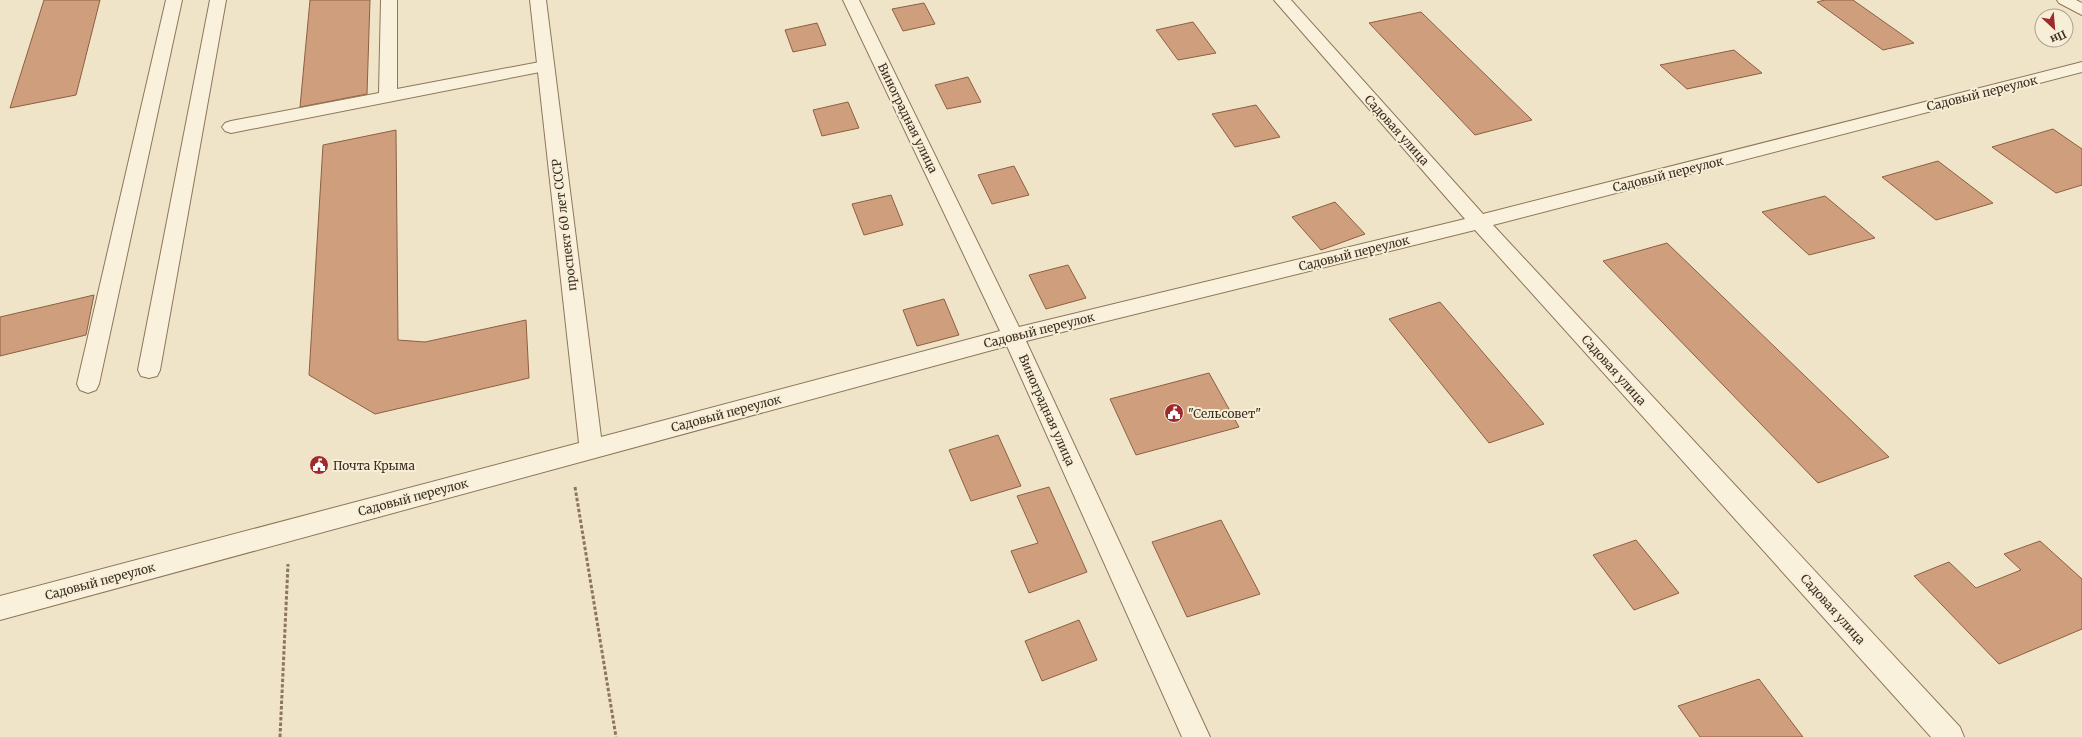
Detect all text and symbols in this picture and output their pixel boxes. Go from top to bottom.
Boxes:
north arrow [2034,8,2074,48]
text: Пн [2048,27,2069,47]
street label: Виноградная улица [875,61,941,176]
street label: Садовый переулок [1925,72,2039,114]
street label: Садовая улица [1362,92,1433,169]
street label: Садовый переулок [1611,153,1725,195]
street label: проспект 60 лет СССР [548,158,580,292]
street label: Садовый переулок [1297,232,1411,274]
street label: Садовый переулок [982,309,1096,351]
street label: Садовая улица [1579,332,1650,409]
street label: Виноградная улица [1016,352,1079,469]
street label: Садовый переулок [669,391,783,435]
public building icon: "Сельсовет" [1163,402,1185,424]
place label: "Сельсовет" [1188,406,1261,421]
public building icon: Почта Крыма [308,454,330,476]
place label: Почта Крыма [333,458,416,473]
street label: Садовый переулок [356,475,470,519]
street label: Садовый переулок [43,559,157,603]
street label: Садовая улица [1798,571,1869,648]

